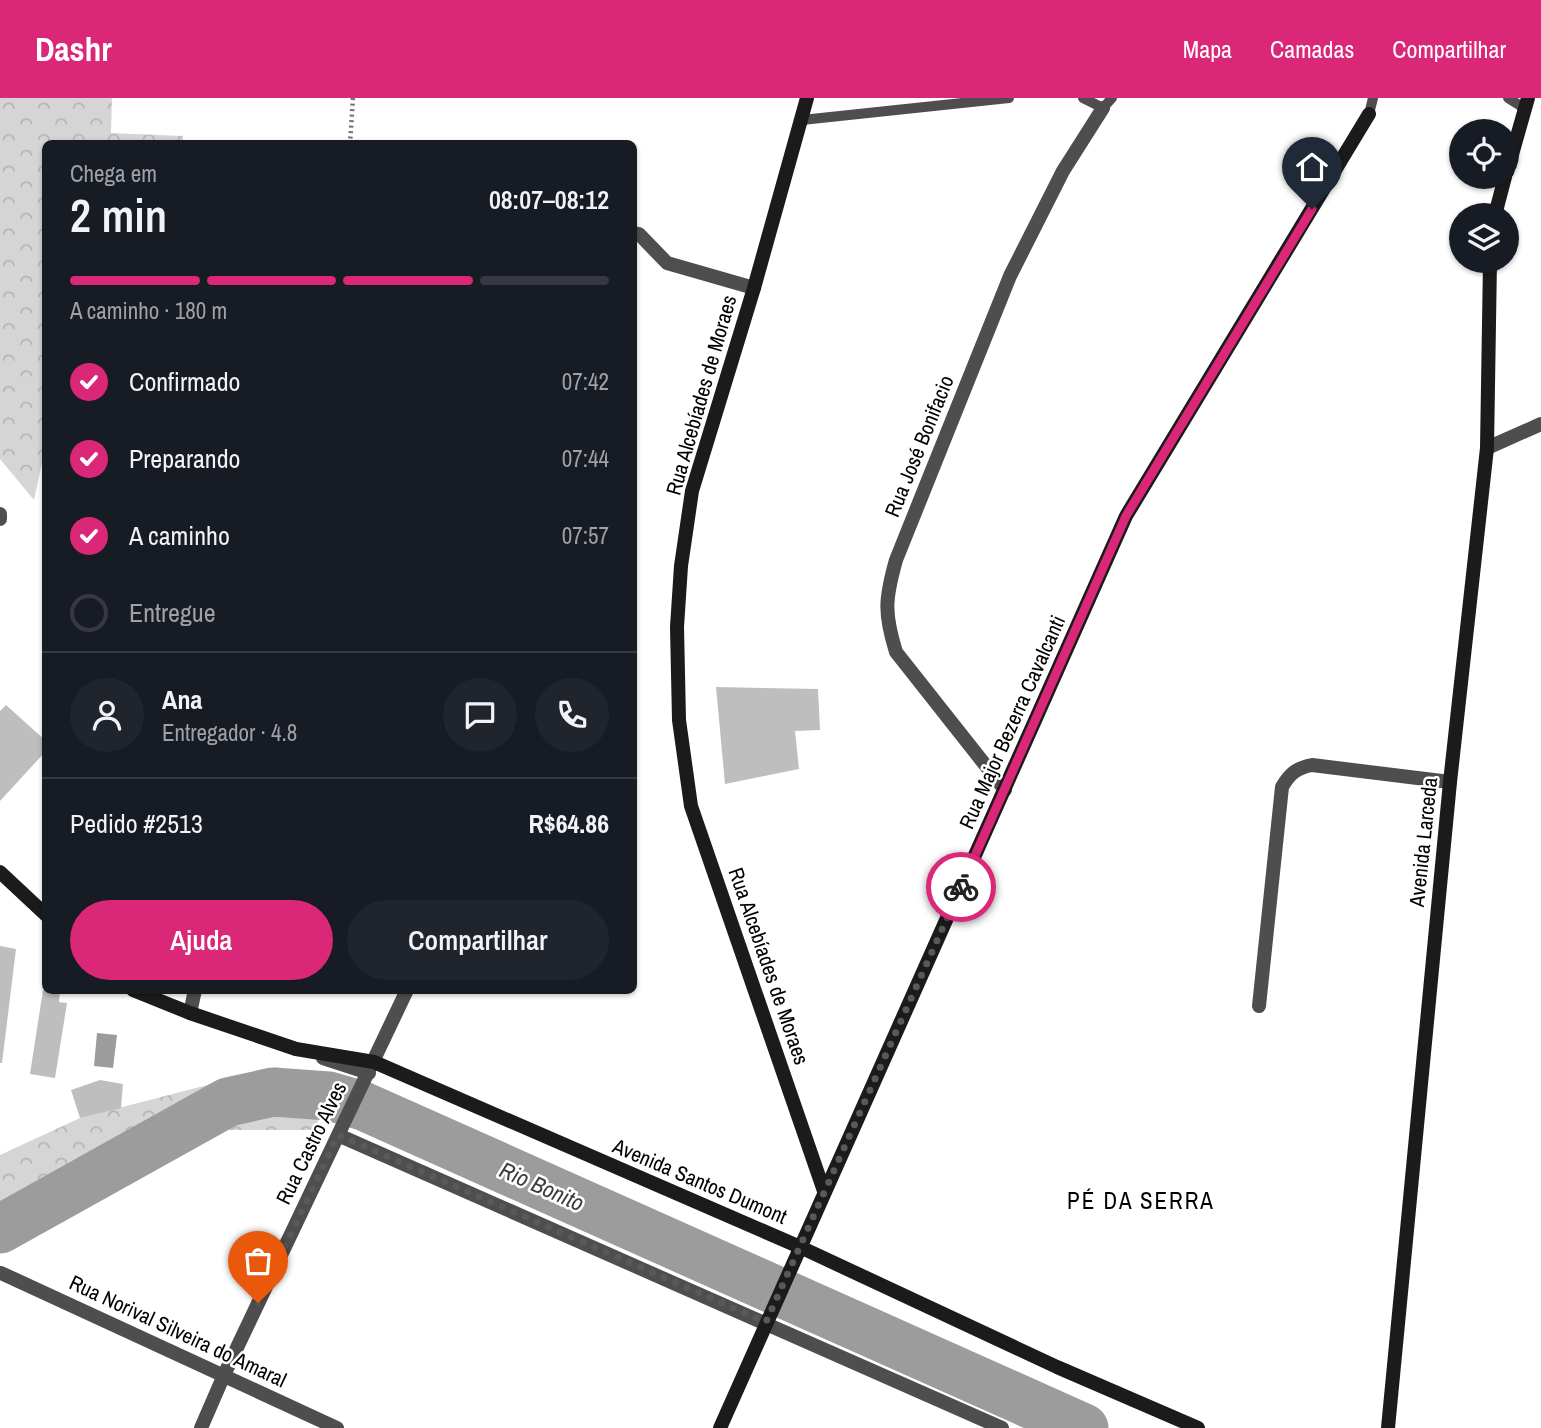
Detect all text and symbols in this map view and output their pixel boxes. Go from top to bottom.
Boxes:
text: Dashr [35,27,112,71]
text: Mapa [1183,33,1232,65]
text: Camadas [1270,33,1354,65]
text: Compartilhar [1392,33,1506,65]
map controls [1449,119,1519,273]
button: locate [1449,119,1519,189]
pin [1282,137,1342,209]
icon: home [1293,148,1331,186]
text: Chega em [70,158,157,189]
text: 08:07–08:12 [489,182,609,217]
text: 2 min [70,184,167,246]
button: layers [1449,203,1519,273]
street label: Rua Alcebíades de Moraes [659,292,743,498]
text: A caminho · 180 m [70,295,227,326]
icon: check [70,363,108,401]
text: Confirmado [129,364,240,399]
text: 07:42 [562,366,609,397]
street label: Rua José Bonifacio [877,371,961,521]
icon: check [70,440,108,478]
text: Preparando [129,441,240,476]
text: 07:44 [562,443,609,474]
icon: check [70,517,108,555]
text: A caminho [129,518,230,553]
text: 07:57 [562,520,609,551]
text: Entregue [129,595,216,630]
street label: Rua Major Bezerra Cavalcanti [952,611,1072,833]
button: person [70,678,144,752]
button: chat [443,678,517,752]
button: phone [535,678,609,752]
text: Ana [162,682,202,717]
text: Entregador · 4.8 [162,717,297,748]
street label: Avenida Larceda [1402,775,1444,909]
text: Pedido #2513 [70,806,203,841]
text: R$64.86 [528,806,609,841]
courier [926,852,996,922]
street label: Rua Alcebíades de Moraes [722,864,816,1068]
icon: bike [942,868,980,906]
button: Ajuda [70,900,333,980]
button: Compartilhar [347,900,609,980]
street label: Rua Castro Alves [269,1077,353,1209]
street label: Avenida Santos Dumont [608,1131,792,1231]
water label: Rio Bonito [495,1154,589,1218]
district label: PÉ DA SERRA [1067,1185,1215,1216]
pin [228,1231,288,1303]
icon: bag [239,1242,277,1280]
street label: Rua Norival Silveira do Amaral [65,1268,291,1394]

